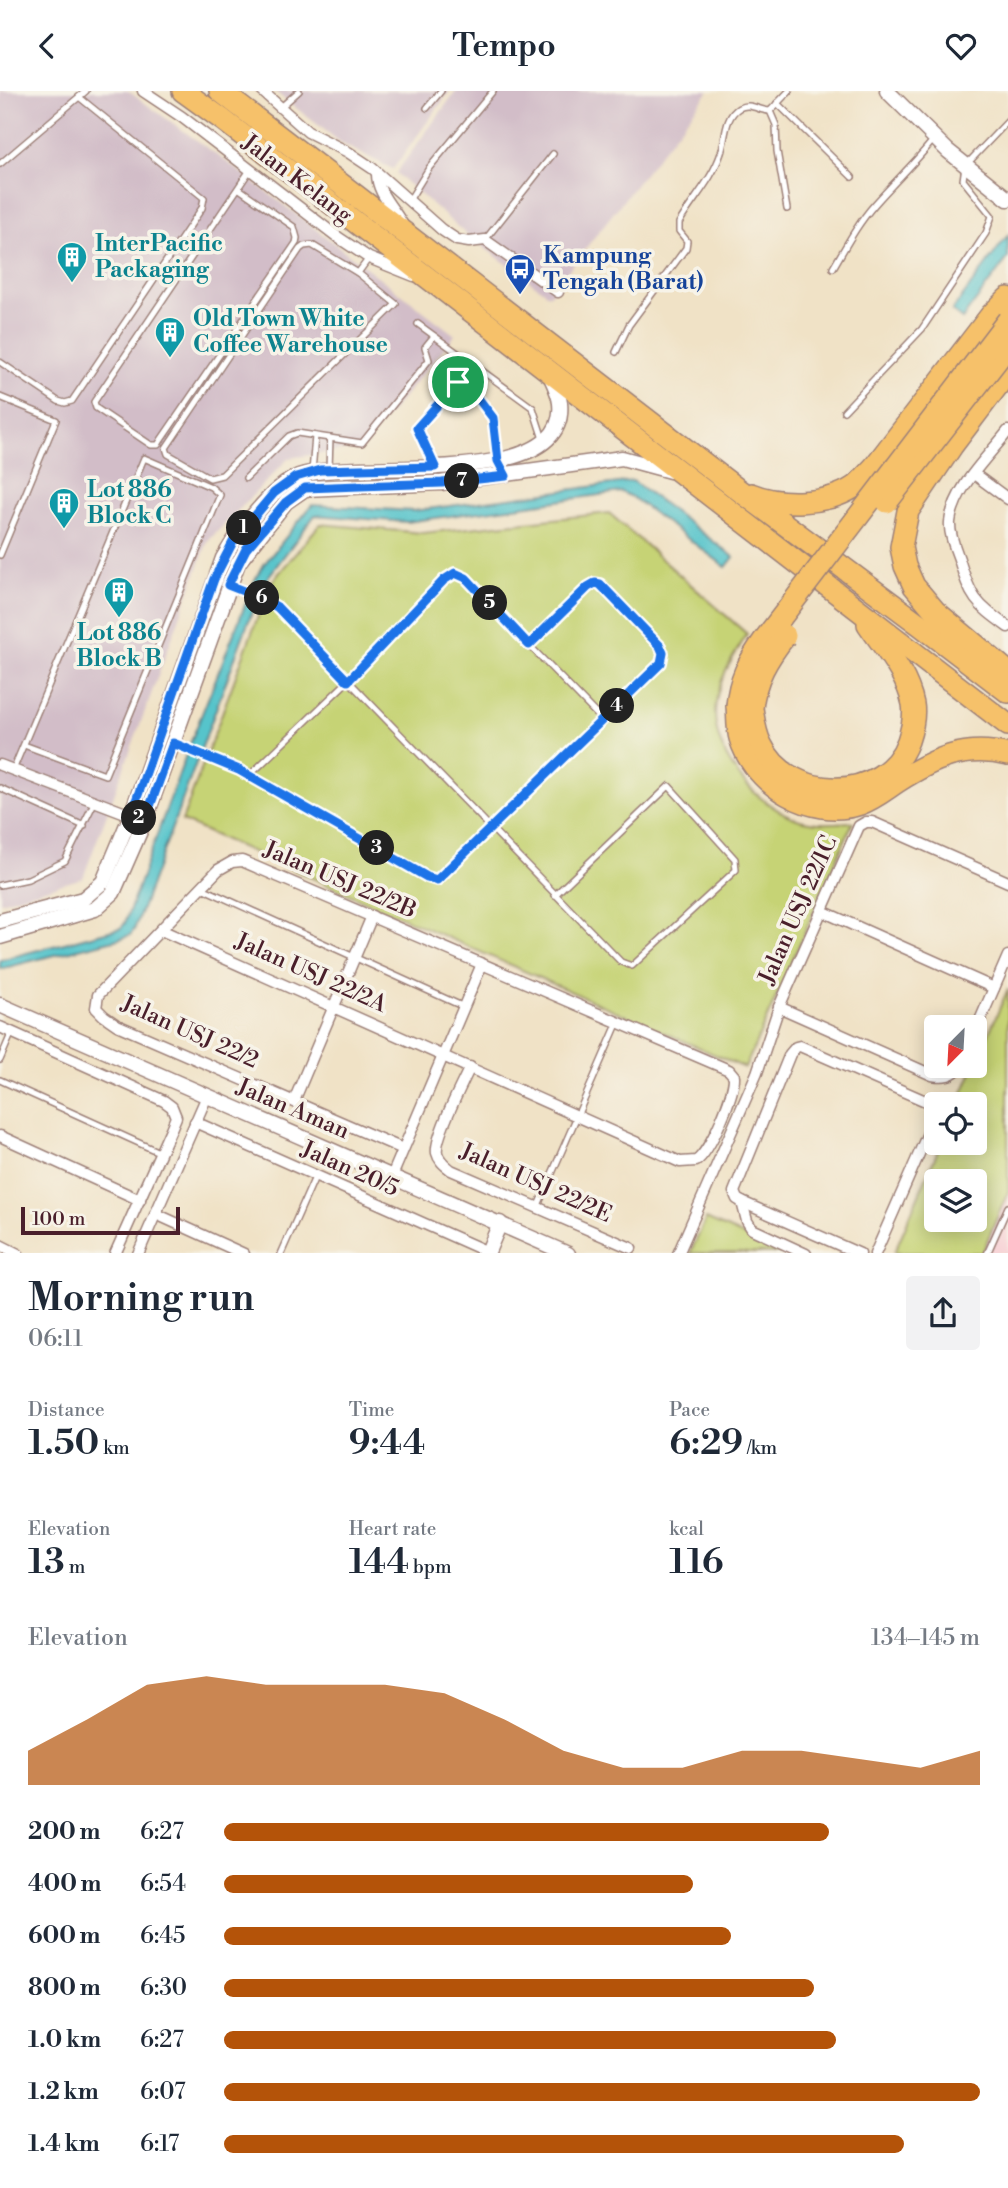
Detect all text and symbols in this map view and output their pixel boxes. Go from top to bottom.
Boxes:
text: Tempo [452,26,556,66]
icon: back [28,27,66,65]
icon: heart [942,27,980,65]
street label: Jalan Kelang [236,128,358,230]
place label: InterPacific Packaging [95,230,223,284]
building icon: InterPacific Packaging [55,240,89,284]
place label: Kampung Tengah (Barat) [543,242,703,296]
bus stop icon: Kampung Tengah (Barat) [503,252,537,296]
place label: Old Town White Coffee Warehouse [193,305,388,359]
building icon: Old Town White Coffee Warehouse [153,315,187,359]
pin [428,352,488,412]
icon: arrive [439,363,477,401]
pin: 7 [444,463,480,499]
text: 7 [456,468,467,492]
place label: Lot 886 Block C [87,476,172,530]
building icon: Lot 886 Block C [47,486,81,530]
pin: 1 [226,511,262,545]
text: 1 [239,515,248,539]
building icon: Lot 886 Block B [102,575,136,619]
pin: 6 [244,581,280,615]
text: 6 [256,585,267,609]
pin: 5 [472,585,508,621]
text: 5 [484,590,495,614]
place label: Lot 886 Block B [76,619,162,673]
pin: 4 [600,689,634,723]
text: 4 [610,693,623,717]
pin: 2 [122,801,156,835]
text: 2 [133,805,144,829]
pin: 3 [360,831,394,865]
street label: Jalan USJ 22/1C [752,831,843,990]
street label: Jalan USJ 22/2B [258,835,421,925]
text: 3 [371,835,382,859]
street label: Jalan USJ 22/2A [230,927,392,1019]
street label: Jalan USJ 22/2 [116,989,263,1075]
north arrow [924,1015,987,1078]
map controls [924,1015,987,1232]
street label: Jalan Aman [232,1072,354,1145]
button: locate [924,1092,987,1155]
street label: Jalan 20/5 [296,1135,403,1203]
street label: Jalan USJ 22/2E [455,1137,616,1229]
button: layers [924,1169,987,1232]
scale bar [21,1205,180,1236]
text: 100 m [32,1207,85,1231]
text: Morning run [28,1275,254,1322]
button: share [906,1276,980,1350]
text: 06:11 [28,1325,83,1353]
text: Distance [28,1398,105,1422]
text: Time [349,1398,394,1422]
text: Pace [669,1398,710,1422]
text: 1.50 [28,1422,99,1465]
text: 9:44 [349,1422,425,1465]
text: 6:29 [669,1422,743,1465]
text: km [99,1436,130,1460]
text: /km [743,1436,777,1460]
text: Elevation [28,1517,110,1541]
text: Heart rate [349,1517,436,1541]
text: kcal [669,1517,704,1541]
text: 13 [28,1541,65,1584]
text: 144 [349,1541,409,1584]
text: 116 [669,1541,723,1584]
text: m [65,1555,85,1579]
text: bpm [409,1555,452,1579]
text: Elevation [28,1624,128,1652]
text: 134–145 m [871,1624,980,1652]
text: 200 m [28,1818,100,1846]
text: 6:27 [140,1818,184,1846]
text: 400 m [28,1870,101,1898]
text: 6:54 [140,1870,186,1898]
text: 600 m [28,1922,101,1950]
text: 6:45 [140,1922,186,1950]
text: 800 m [28,1974,101,2002]
text: 6:30 [140,1974,187,2002]
text: 1.0 km [28,2026,101,2054]
text: 6:27 [140,2026,184,2054]
text: 1.2 km [28,2078,99,2106]
text: 6:07 [140,2078,186,2106]
text: 1.4 km [28,2130,100,2158]
text: 6:17 [140,2130,179,2158]

